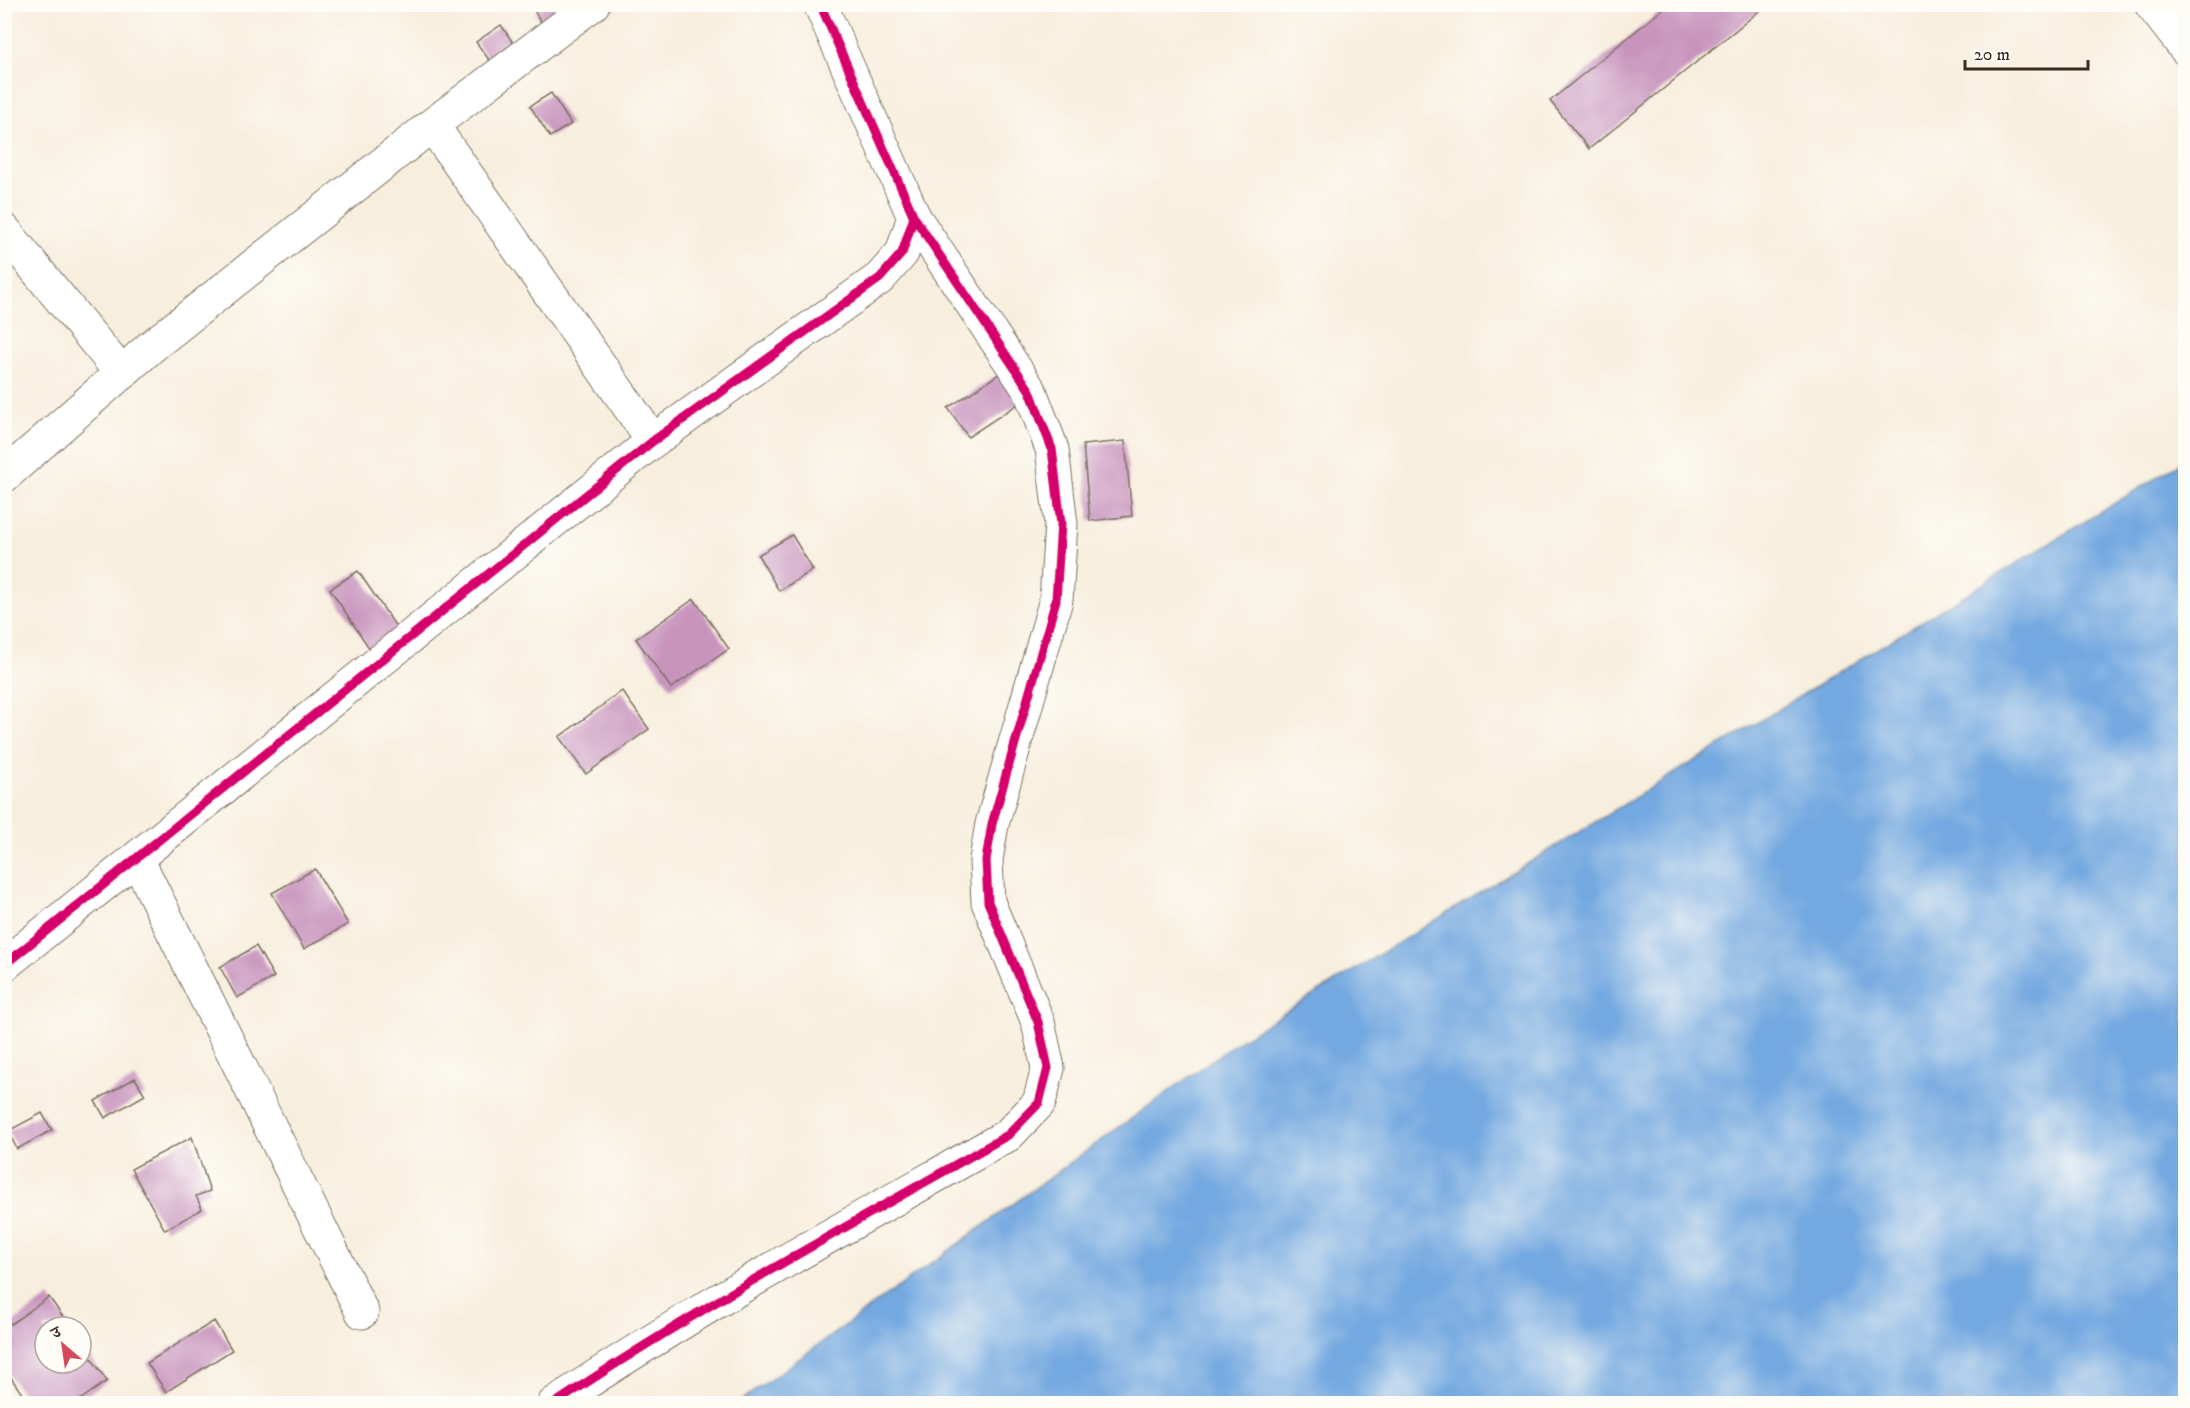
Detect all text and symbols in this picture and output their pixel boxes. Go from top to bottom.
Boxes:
scale bar [1965,33,2088,71]
text: 20 m [1974,44,2010,66]
north arrow [33,1315,93,1375]
text: उ [47,1321,66,1344]

